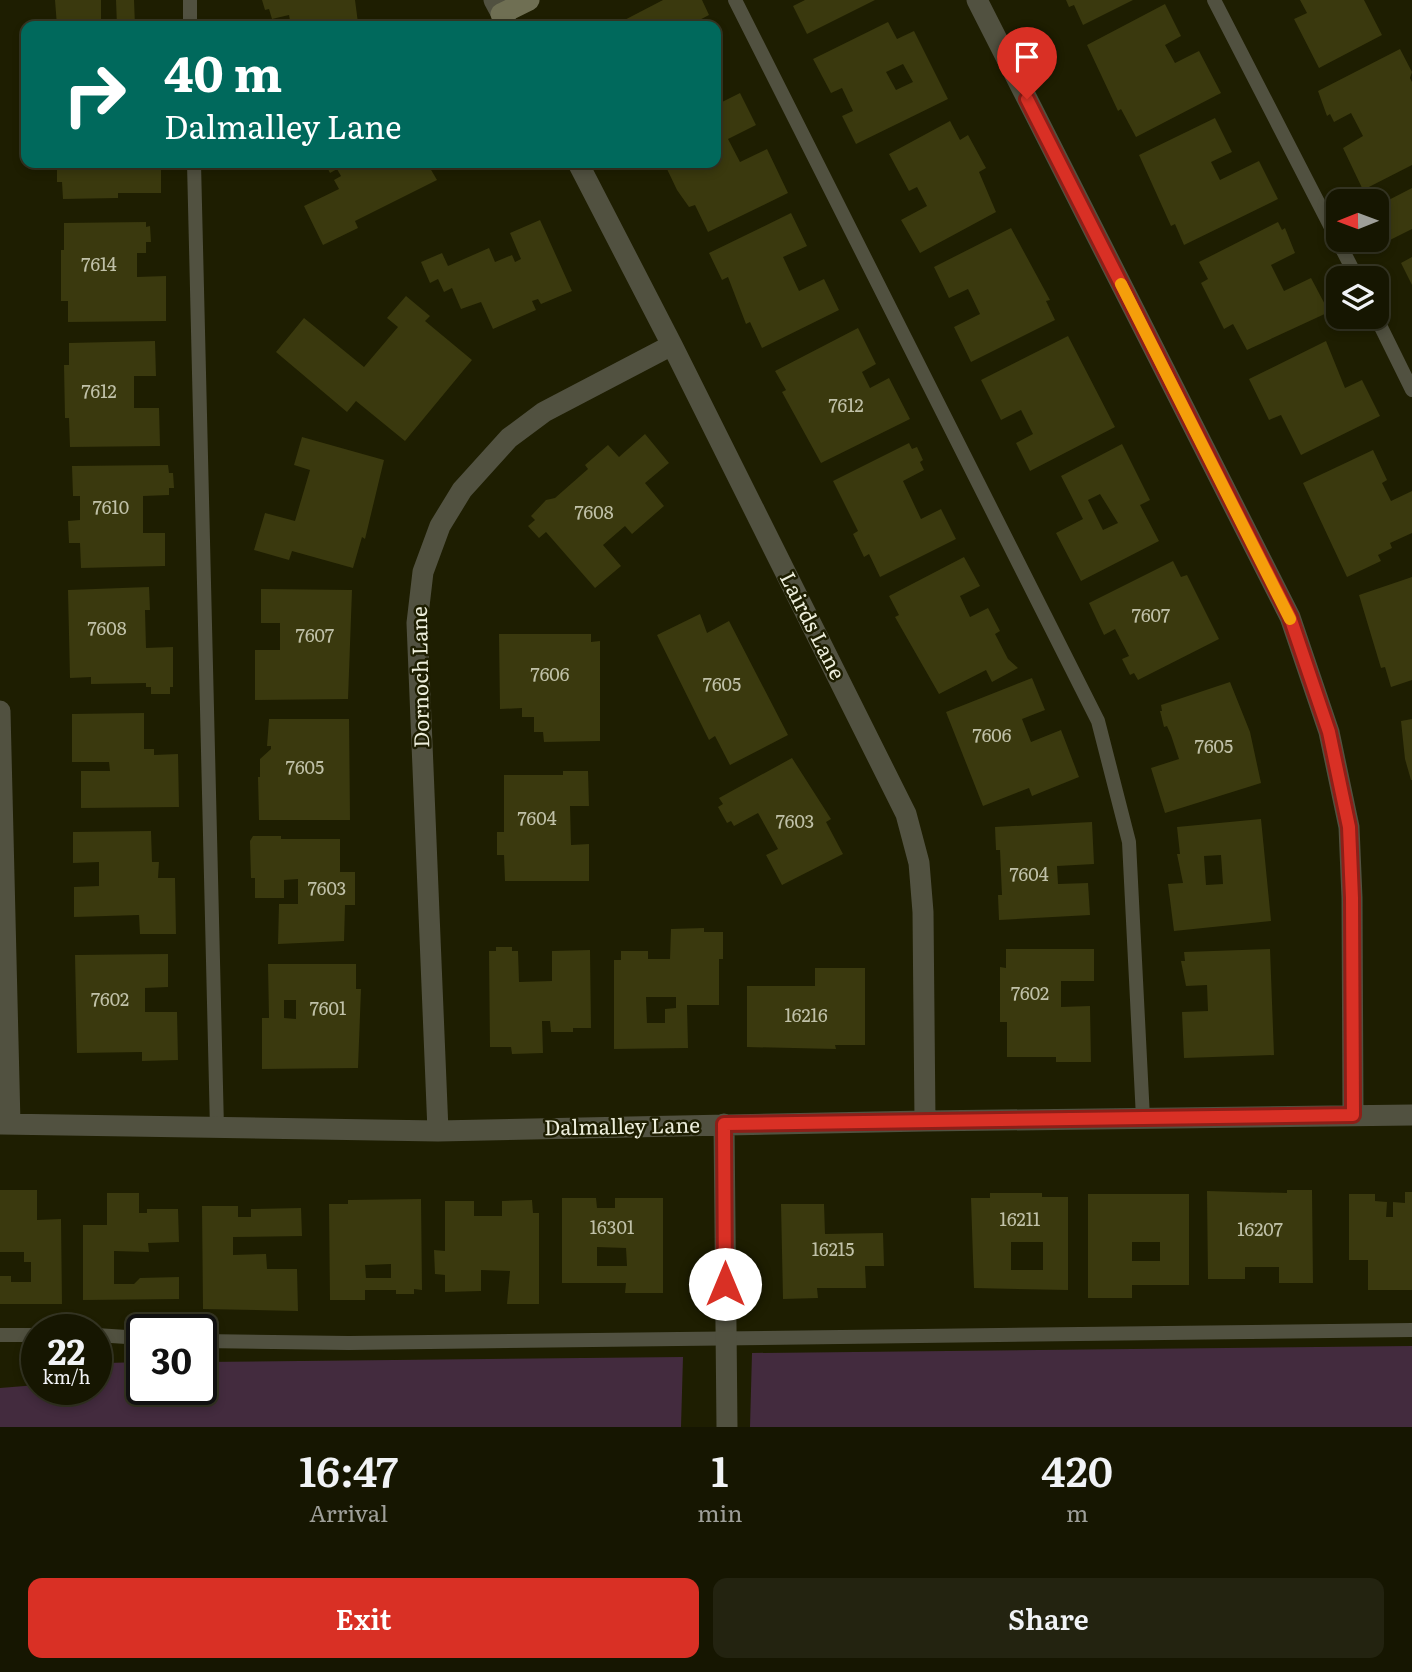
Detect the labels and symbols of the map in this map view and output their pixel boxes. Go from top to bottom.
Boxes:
pin [997,27,1057,99]
north arrow [1326,189,1390,252]
house number: 7614 [81,250,117,277]
house number: 7612 [81,377,117,404]
house number: 7612 [828,391,864,418]
house number: 7610 [93,493,129,520]
house number: 7608 [574,498,614,525]
street label: Lairds Lane [774,566,855,684]
house number: 7607 [1132,601,1170,628]
street label: Dornoch Lane [402,606,435,748]
house number: 7608 [87,614,127,641]
house number: 7607 [296,621,334,648]
house number: 7606 [531,660,570,687]
house number: 7605 [703,670,741,697]
house number: 7606 [973,721,1012,748]
house number: 7605 [1195,732,1233,759]
house number: 7605 [286,753,324,780]
house number: 7604 [517,804,557,831]
house number: 7603 [776,807,814,834]
house number: 7604 [1009,860,1049,887]
house number: 7603 [308,874,346,901]
house number: 7602 [1011,979,1049,1006]
house number: 7602 [91,985,129,1012]
house number: 7601 [310,994,346,1021]
house number: 16216 [784,1001,828,1028]
street label: Dalmalley Lane [544,1108,700,1141]
house number: 16211 [1000,1205,1040,1232]
house number: 16301 [590,1213,634,1240]
house number: 16207 [1237,1215,1283,1242]
house number: 16215 [812,1235,854,1262]
position arrow [688,1247,762,1321]
speed limit sign: 30 [126,1314,217,1405]

